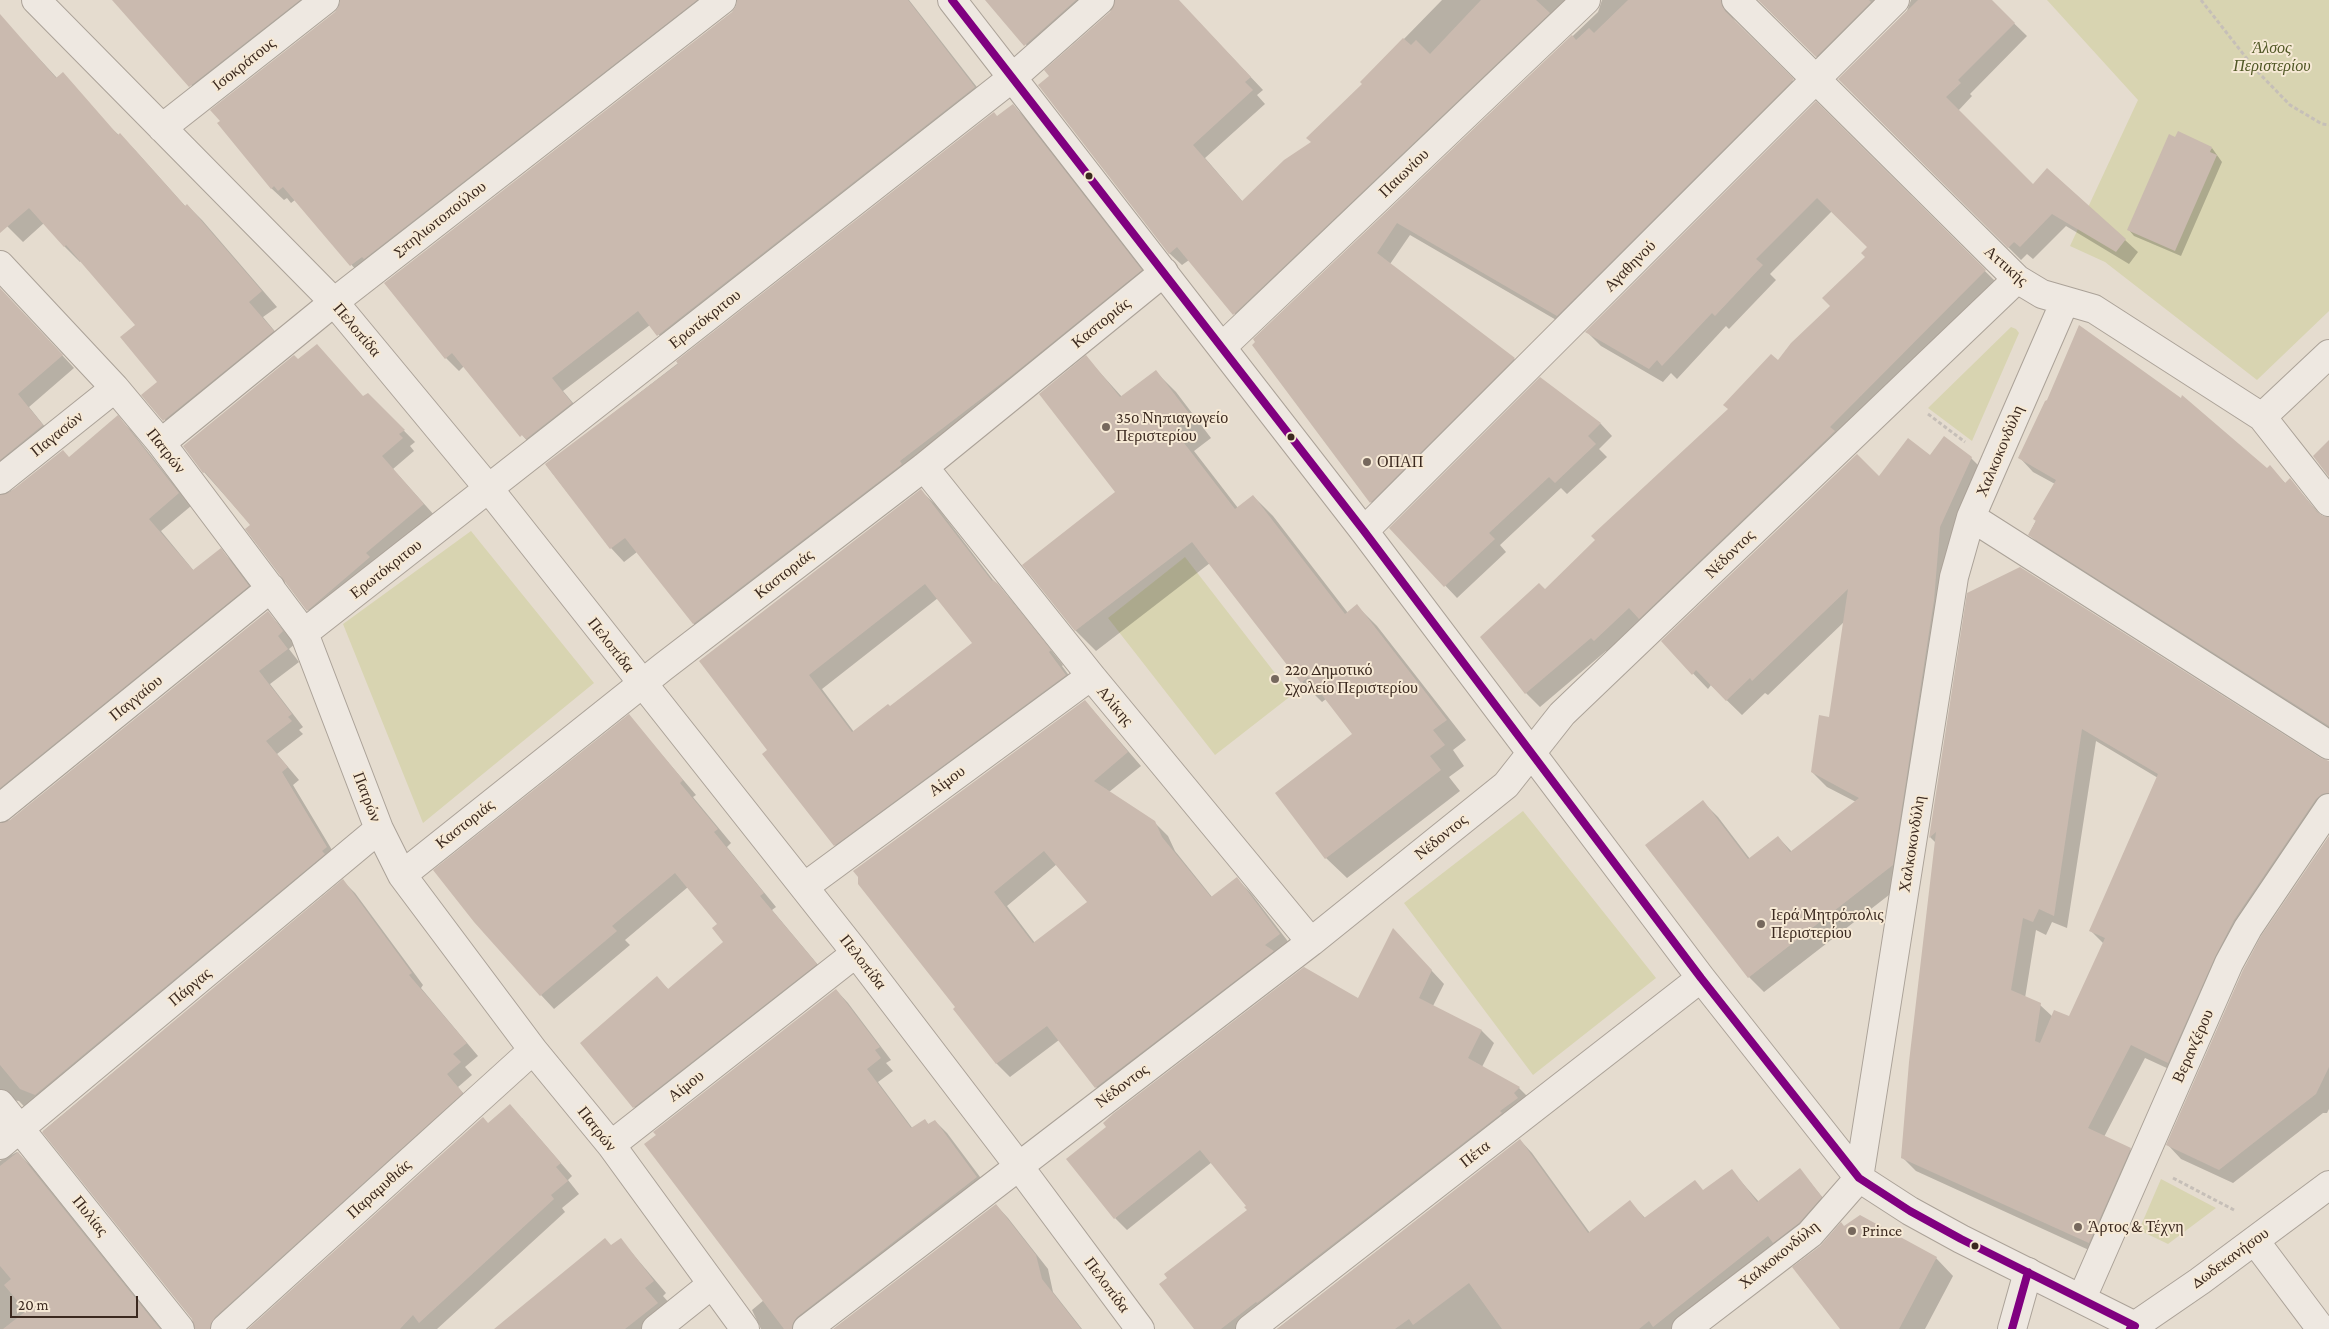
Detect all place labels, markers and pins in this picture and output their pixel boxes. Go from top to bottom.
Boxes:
unlabelled marker [1084,171,1094,181]
place label: 35ο Νηπιαγωγείο Περιστερίου [1116,408,1228,446]
marker: 35ο Νηπιαγωγείο Περιστερίου [1100,421,1112,433]
unlabelled marker [1286,432,1296,442]
place label: ΟΠΑΠ [1377,452,1423,472]
marker: ΟΠΑΠ [1361,456,1373,468]
place label: 22ο Δημοτικό Σχολείο Περιστερίου [1285,660,1418,698]
marker: 22ο Δημοτικό Σχολείο Περιστερίου [1269,673,1281,685]
place label: Ιερά Μητρόπολις Περιστερίου [1771,905,1884,943]
marker: Ιερά Μητρόπολις Περιστερίου [1755,918,1767,930]
place label: Άρτος & Τέχνη [2088,1217,2184,1237]
place label: Prince [1862,1221,1902,1241]
marker: Άρτος & Τέχνη [2072,1221,2084,1233]
marker: Prince [1846,1225,1858,1237]
unlabelled marker [1970,1241,1980,1251]

